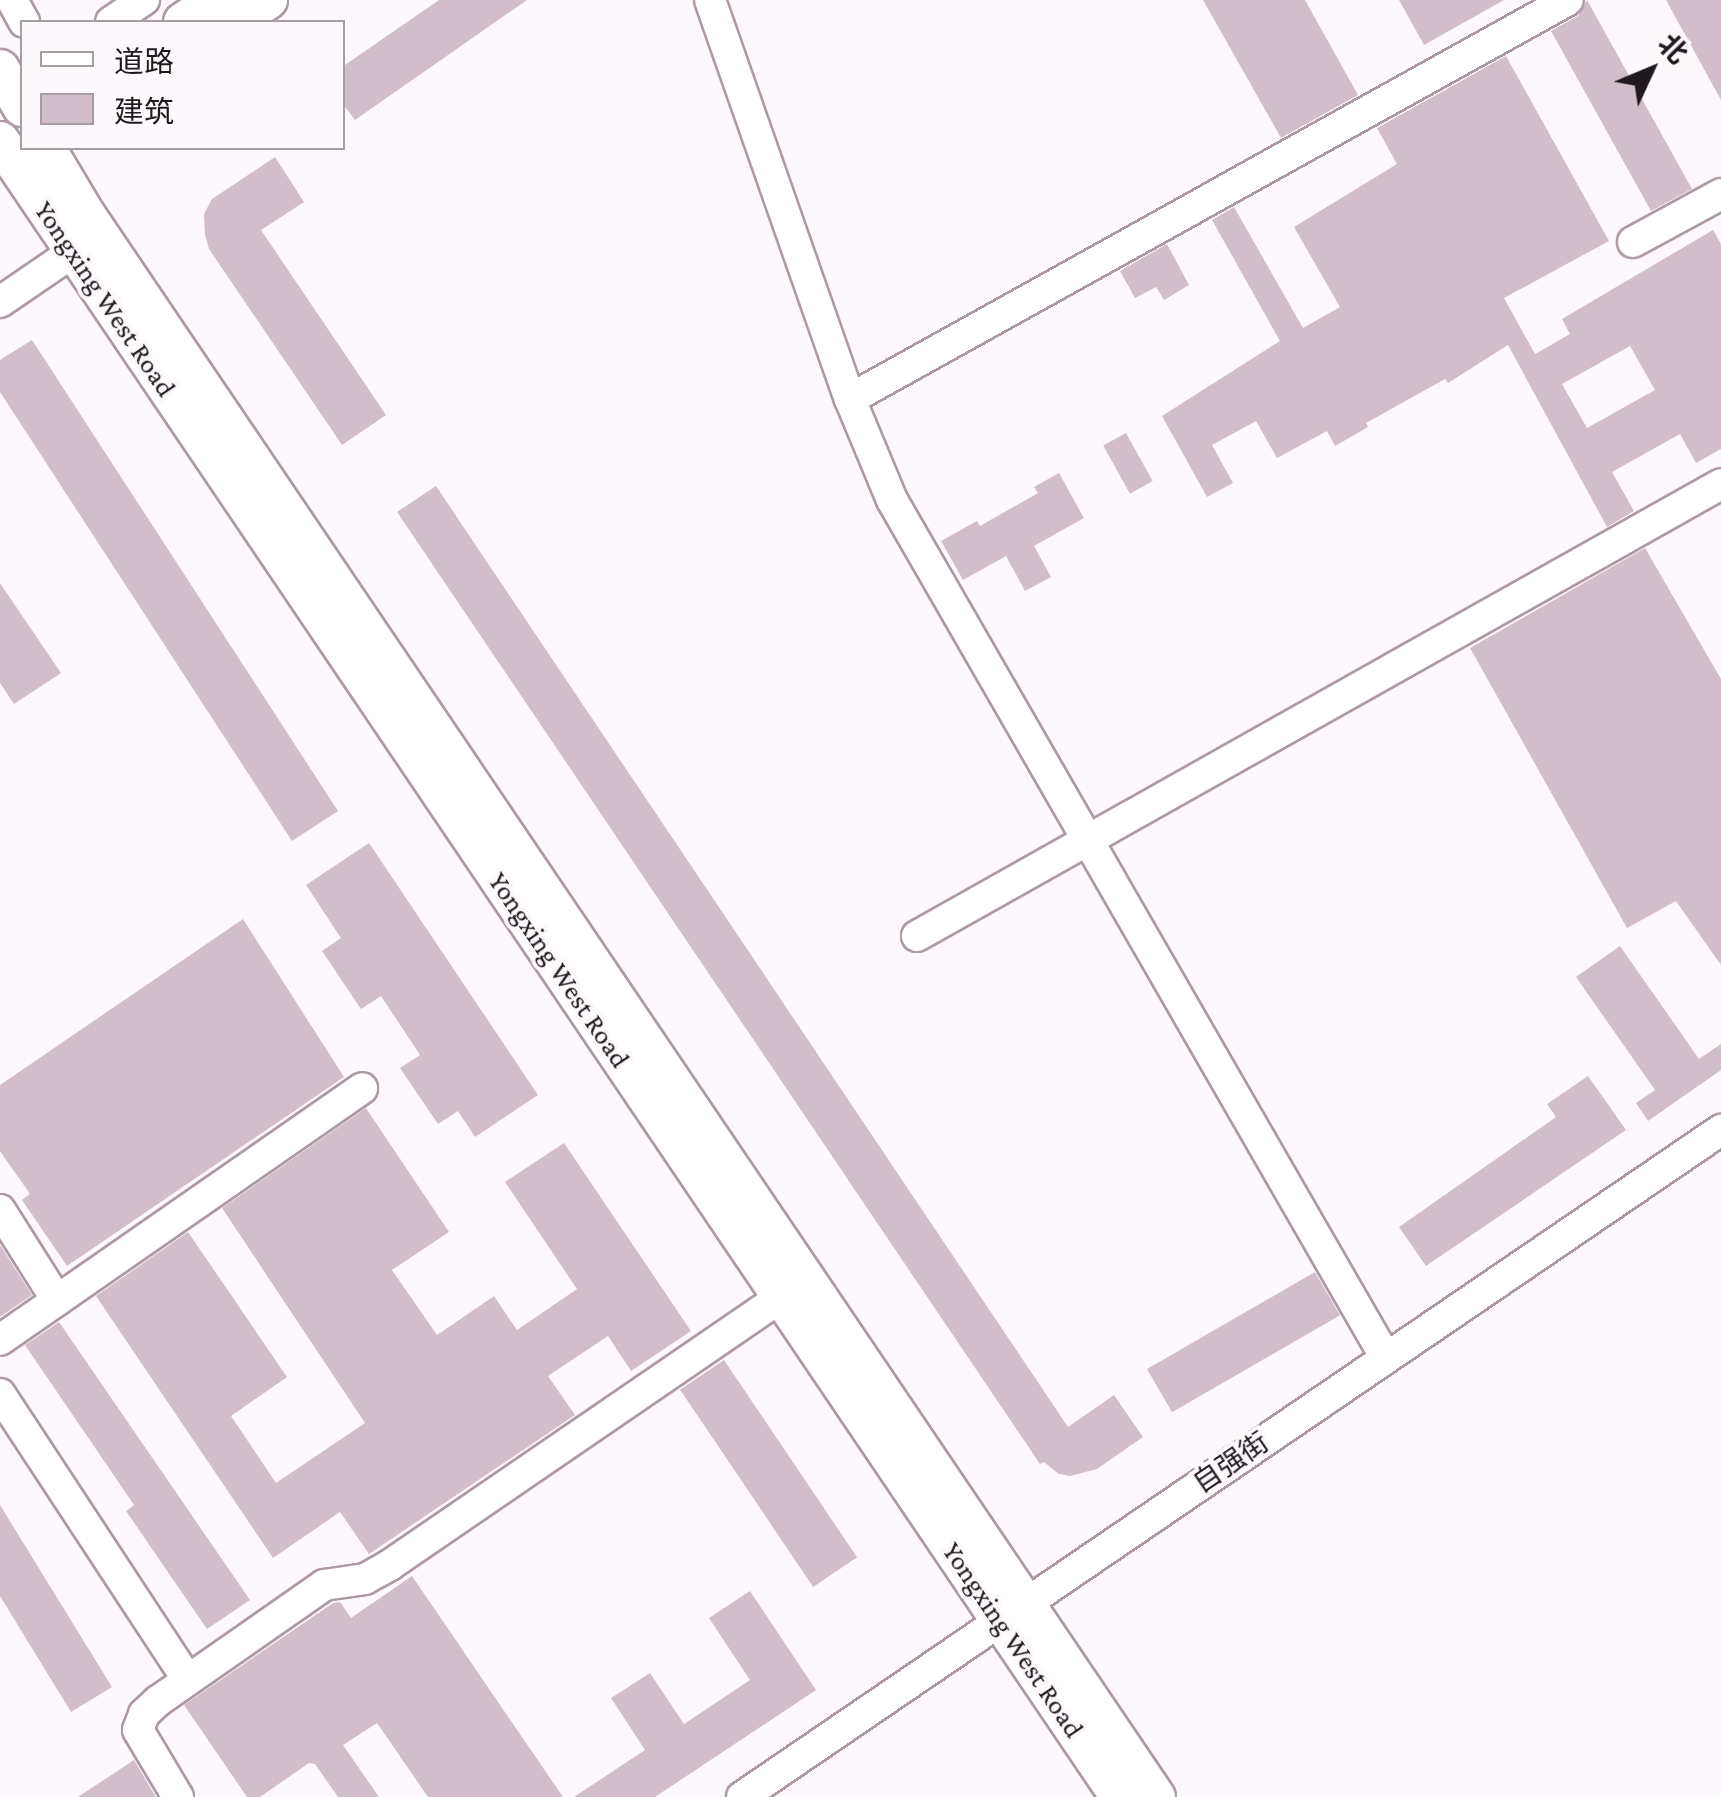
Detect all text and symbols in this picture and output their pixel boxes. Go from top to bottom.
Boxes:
legend [20,20,345,150]
north arrow [1601,20,1701,120]
text: 北 [1652,28,1694,70]
text: 道路 [114,45,174,78]
text: 建筑 [114,95,174,128]
street label: Yongxing West Road [27,195,183,403]
street label: Yongxing West Road [481,866,637,1074]
street label: 自强街 [1187,1426,1275,1500]
street label: Yongxing West Road [935,1536,1091,1744]

